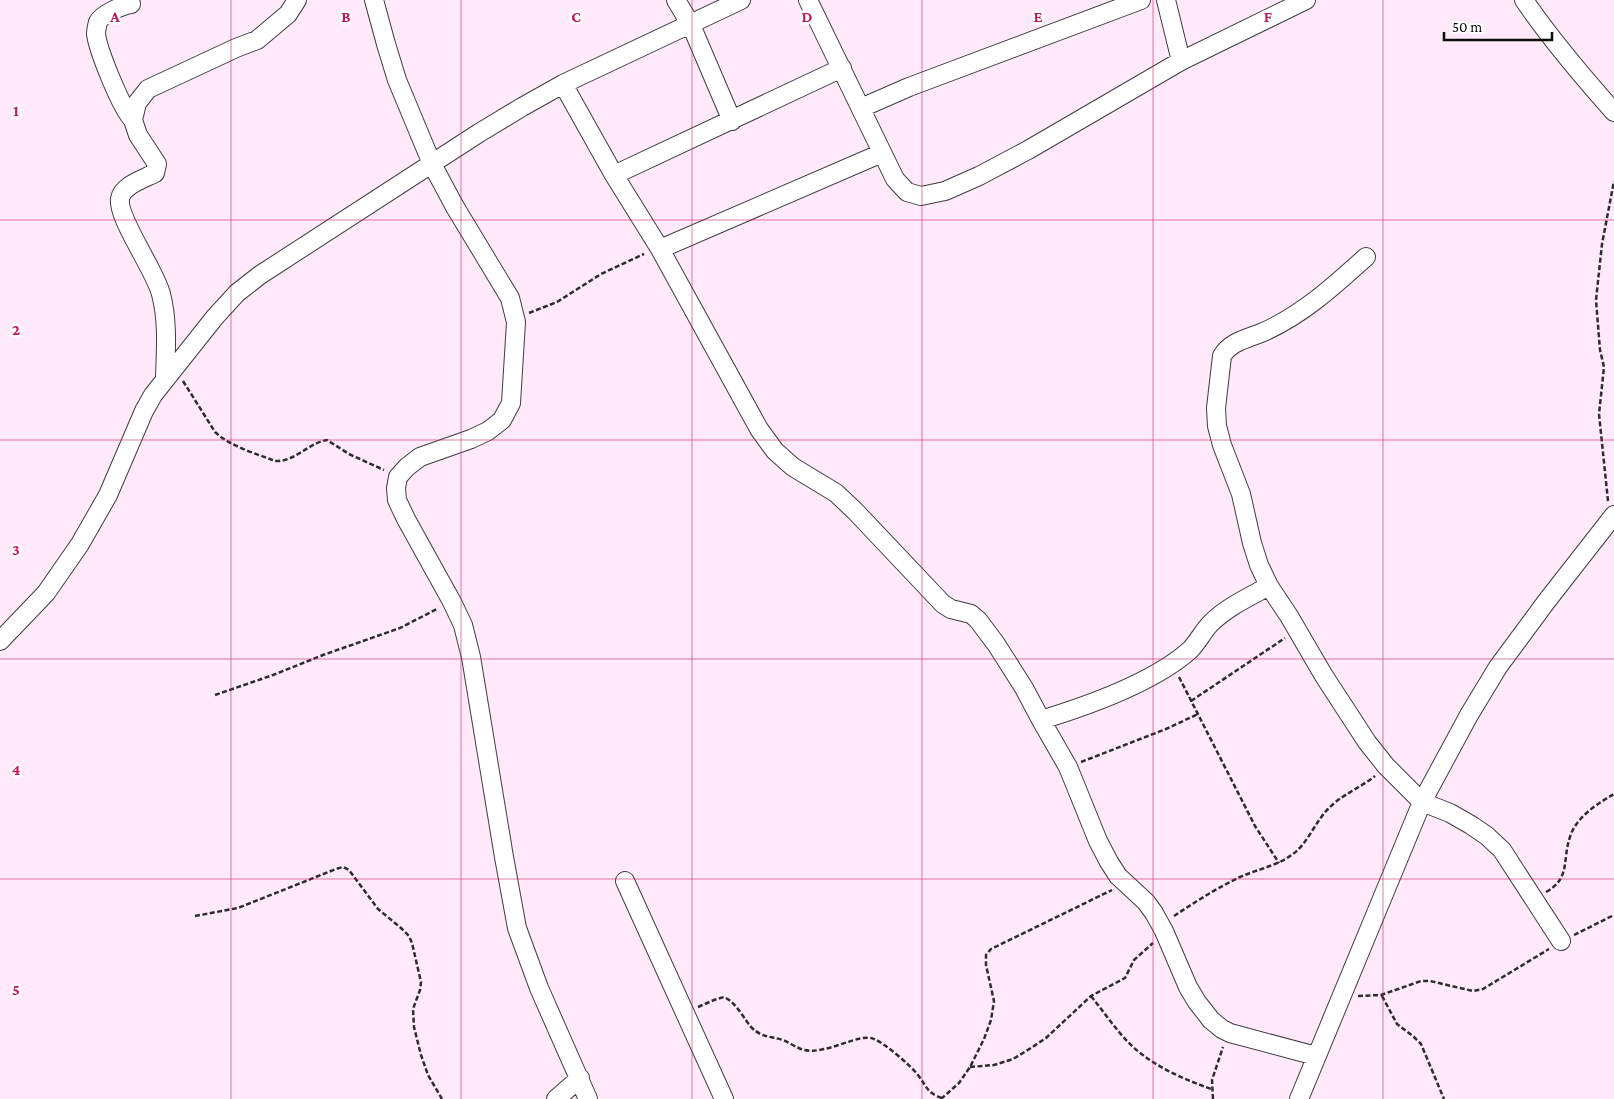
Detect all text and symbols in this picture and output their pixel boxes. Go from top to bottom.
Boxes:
text: A [109,8,120,25]
text: B [341,8,351,25]
text: C [571,8,581,25]
text: D [801,8,813,25]
text: E [1033,8,1043,25]
text: F [1264,8,1273,25]
scale bar [1444,10,1552,42]
text: 50 m [1452,19,1482,35]
text: 1 [13,102,19,119]
text: 2 [12,321,20,338]
text: 3 [12,541,20,558]
text: 4 [12,761,21,778]
text: 5 [12,981,20,998]

